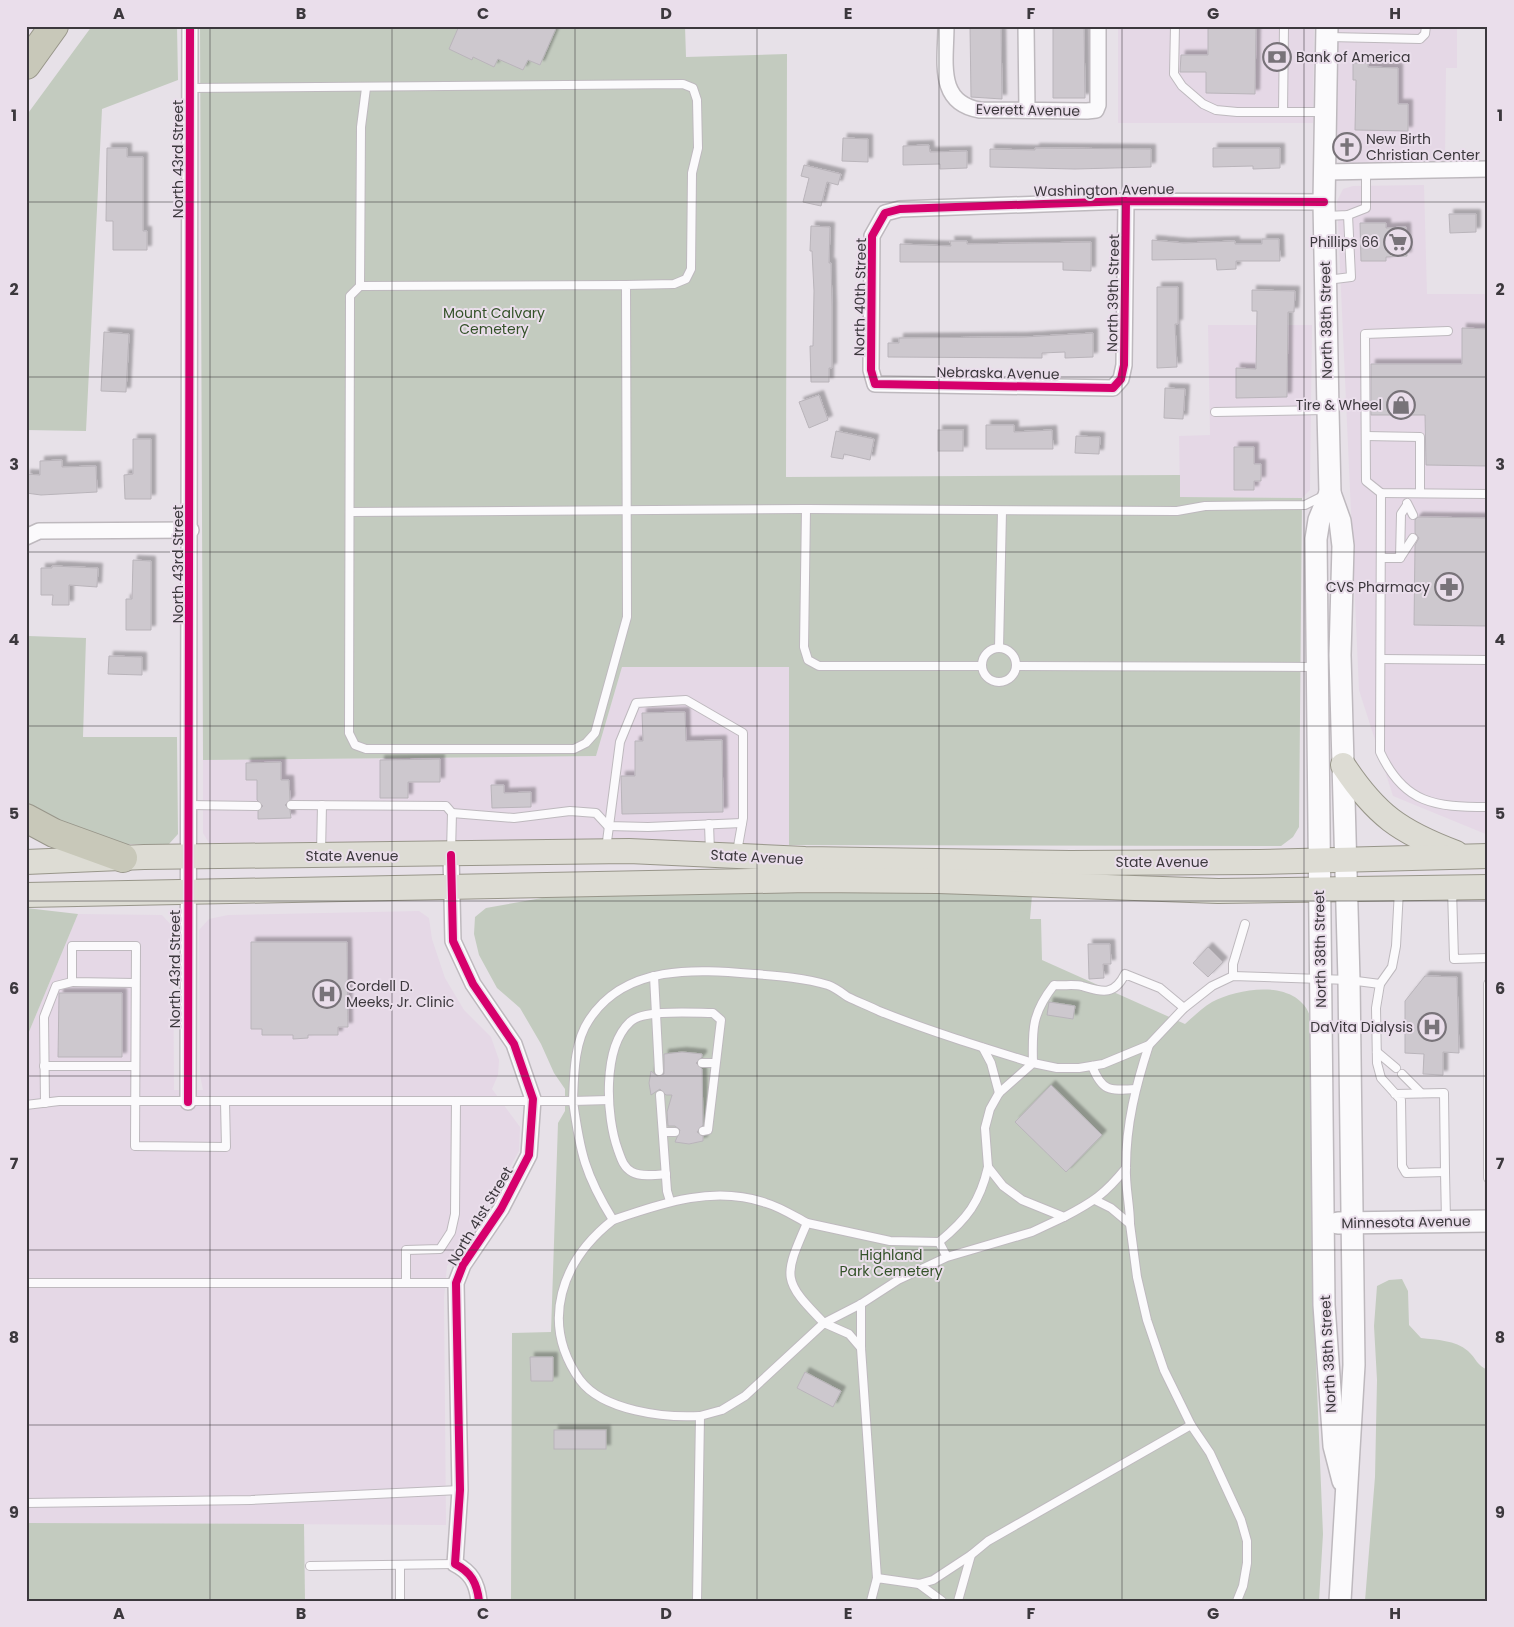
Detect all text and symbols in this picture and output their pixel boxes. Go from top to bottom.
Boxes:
text: A [113,2,125,25]
text: B [296,2,306,25]
text: C [477,2,489,25]
text: D [660,2,672,25]
text: E [844,2,852,25]
text: F [1027,2,1036,25]
text: G [1207,2,1219,25]
text: H [1389,2,1401,25]
bank icon: Bank of America [1262,42,1292,72]
place label: Bank of America [1296,47,1410,67]
street label: Everett Avenue [976,99,1081,121]
street label: North 43rd Street [168,100,188,218]
text: 1 [11,104,17,127]
text: 1 [1497,104,1503,127]
place label: New Birth Christian Center [1366,129,1480,165]
church icon: New Birth Christian Center [1332,132,1362,162]
street label: Washington Avenue [1034,179,1175,201]
supermarket icon: Phillips 66 [1383,227,1413,257]
place label: Phillips 66 [1310,232,1379,252]
street label: North 39th Street [1102,234,1124,352]
street label: North 40th Street [849,238,871,356]
street label: North 38th Street [1315,261,1337,379]
text: 2 [9,278,19,301]
text: 2 [1495,278,1505,301]
park label: Mount Calvary Cemetery [443,303,545,339]
street label: Nebraska Avenue [936,362,1060,384]
shop icon: Tire & Wheel [1386,390,1416,420]
place label: Tire & Wheel [1296,395,1382,415]
text: 3 [9,453,19,476]
text: 3 [1495,453,1505,476]
street label: North 43rd Street [168,505,188,623]
pharmacy icon: CVS Pharmacy [1434,572,1464,602]
place label: CVS Pharmacy [1326,577,1430,597]
text: 4 [9,628,20,651]
text: 4 [1495,628,1506,651]
text: 5 [9,802,19,825]
text: 5 [1495,802,1505,825]
street label: State Avenue [710,845,804,869]
street label: State Avenue [306,846,399,866]
street label: State Avenue [1116,852,1209,872]
street label: North 38th Street [1309,890,1331,1008]
street label: North 43rd Street [165,910,185,1028]
place label: Cordell D. Meeks, Jr. Clinic [346,976,454,1012]
text: 6 [9,977,19,1000]
text: 6 [1495,977,1505,1000]
hospital icon: Cordell D. Meeks, Jr. Clinic [312,979,342,1009]
hospital icon: DaVita Dialysis [1417,1012,1447,1042]
place label: DaVita Dialysis [1310,1017,1413,1037]
text: 7 [10,1152,19,1175]
text: 7 [1496,1152,1505,1175]
street label: North 41st Street [443,1163,517,1269]
street label: Minnesota Avenue [1341,1211,1471,1233]
park label: Highland Park Cemetery [839,1245,943,1281]
street label: North 38th Street [1315,1295,1341,1413]
text: 8 [9,1326,19,1349]
text: 8 [1495,1326,1505,1349]
text: 9 [9,1501,19,1524]
text: 9 [1495,1501,1505,1524]
text: A [113,1602,125,1625]
text: B [296,1602,306,1625]
text: C [477,1602,489,1625]
text: D [660,1602,672,1625]
text: E [844,1602,852,1625]
text: F [1027,1602,1036,1625]
text: G [1207,1602,1219,1625]
text: H [1389,1602,1401,1625]

